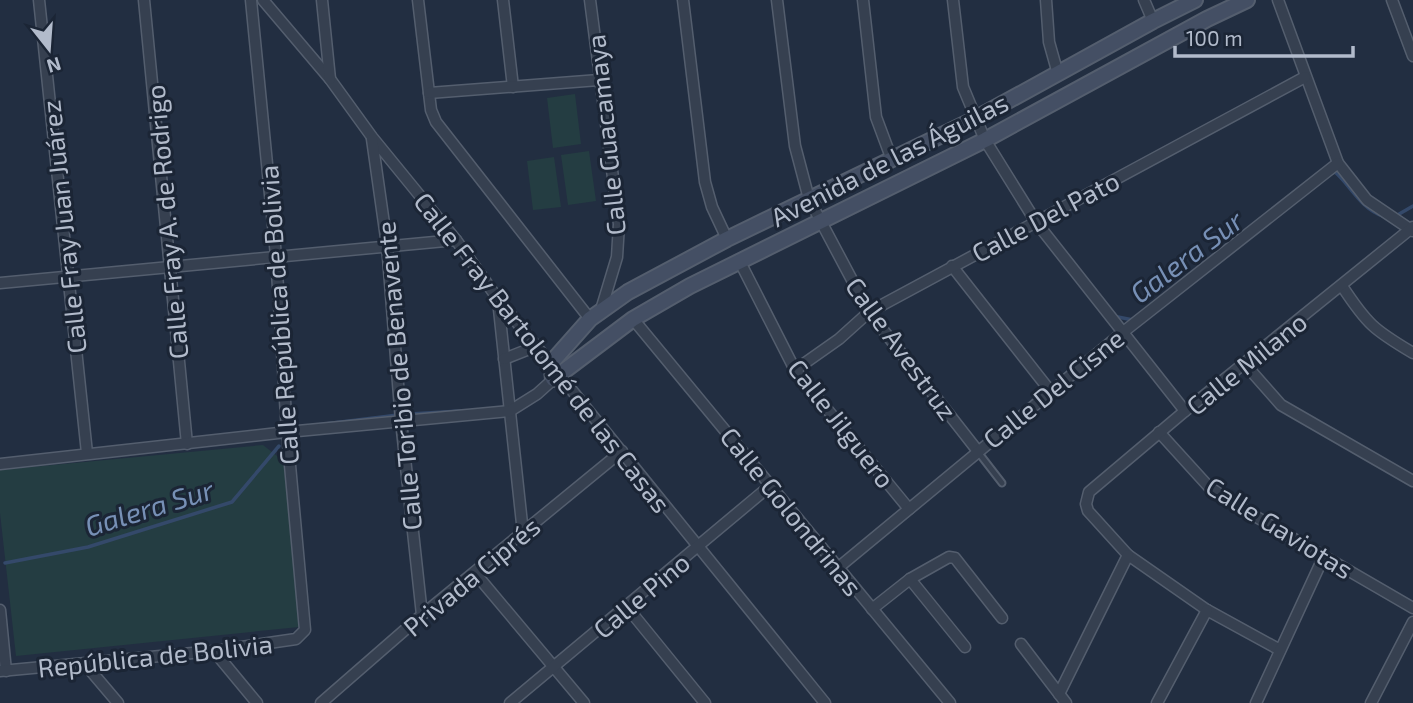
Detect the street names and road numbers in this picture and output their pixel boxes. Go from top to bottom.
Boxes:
street label: Calle Guacamaya [579,33,631,237]
street label: Calle Fray A. de Rodrigo [139,84,193,360]
street label: Avenida de las Águilas [765,86,1013,232]
street label: Calle Fray Juan Juárez [34,99,92,355]
street label: Calle República de Bolivia [252,164,304,466]
street label: Calle Del Pato [966,164,1124,268]
street label: Calle Fray Bartolomé de las Casas [408,186,678,518]
street label: Calle Toribio de Benavente [369,220,427,532]
street label: Calle Avestruz [840,271,964,425]
street label: Calle Milano [1180,305,1312,421]
street label: Calle Del Cisne [976,322,1130,454]
street label: Calle Jilguero [782,352,902,494]
street label: Calle Golondrinas [715,421,869,601]
street label: Calle Gaviotas [1201,470,1359,584]
street label: Privada Ciprés [396,510,546,642]
street label: Calle Pino [587,546,695,644]
street label: República de Bolivia [36,627,274,683]

